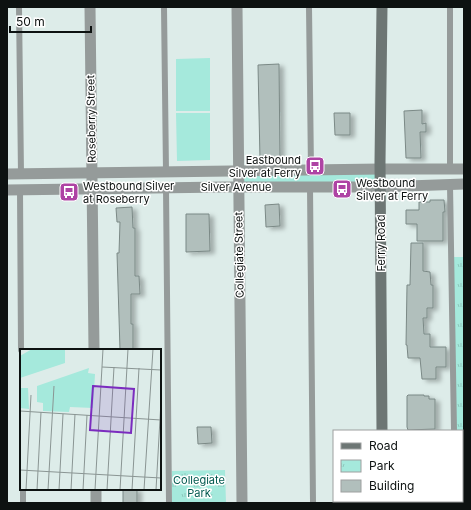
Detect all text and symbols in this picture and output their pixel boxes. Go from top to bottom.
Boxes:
scale bar [10,8,91,34]
text: 50 m [16,14,45,29]
street label: Roseberry Street [83,75,99,163]
place label: Eastbound Silver at Ferry [229,153,301,180]
bus stop icon: Eastbound Silver at Ferry [304,155,326,177]
place label: Westbound Silver at Ferry [356,176,428,203]
bus stop icon: Westbound Silver at Ferry [331,178,353,200]
place label: Westbound Silver at Roseberry [83,179,174,206]
street label: Silver Avenue [201,180,271,194]
bus stop icon: Westbound Silver at Roseberry [58,181,80,203]
street label: Collegiate Street [231,211,247,298]
street label: Ferry Road [374,215,388,271]
inset map [20,349,161,490]
legend [333,430,463,502]
text: Road [369,438,398,453]
text: Park [369,458,395,473]
park label: Collegiate Park [173,473,225,500]
text: Building [369,478,414,493]

